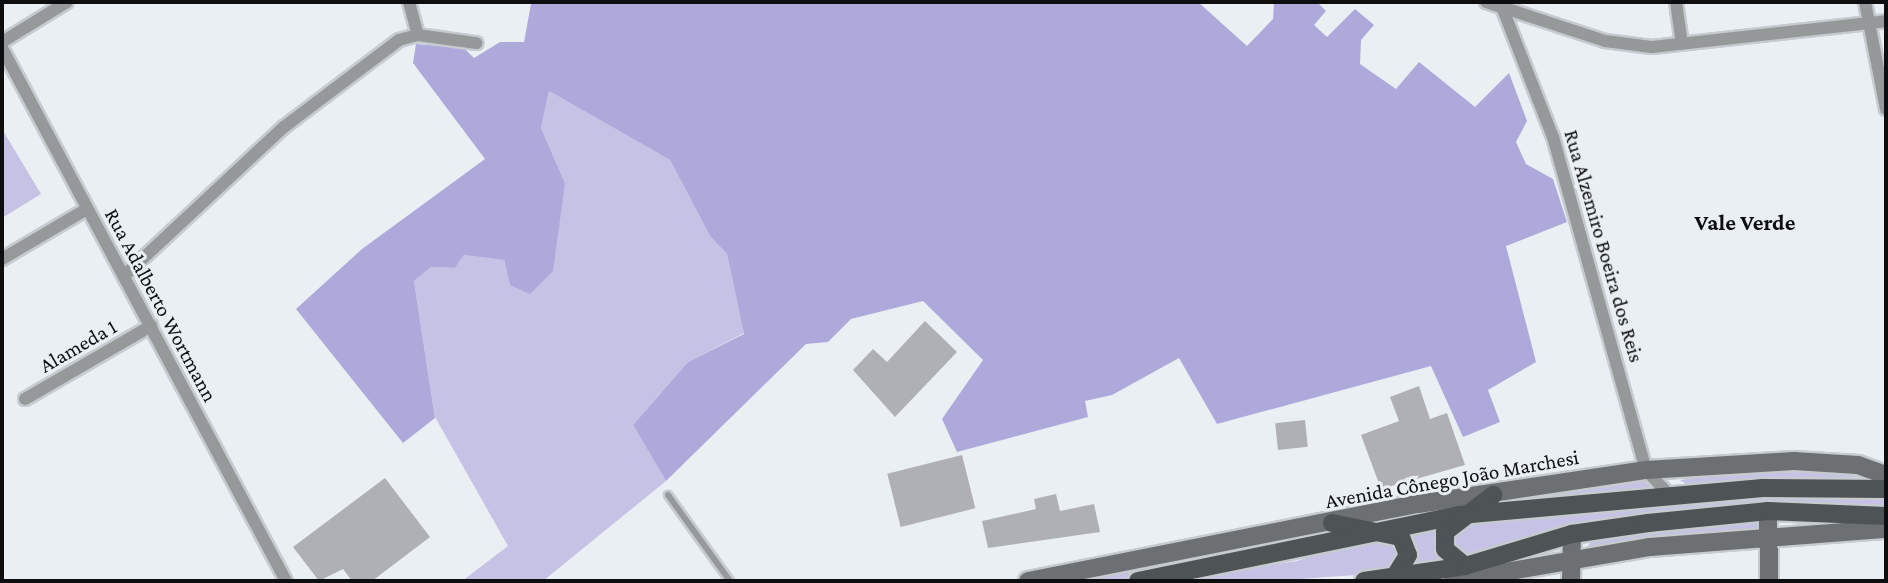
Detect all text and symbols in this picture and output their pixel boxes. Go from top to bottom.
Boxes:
street label: Rua Alzemiro Boeira dos Reis [1559,127,1649,365]
street label: Rua Adalberto Wortmann [99,204,223,406]
district label: Vale Verde [1695,208,1795,236]
street label: Alameda 1 [35,314,121,378]
street label: Avenida Cônego João Marchesi [1323,444,1581,514]

